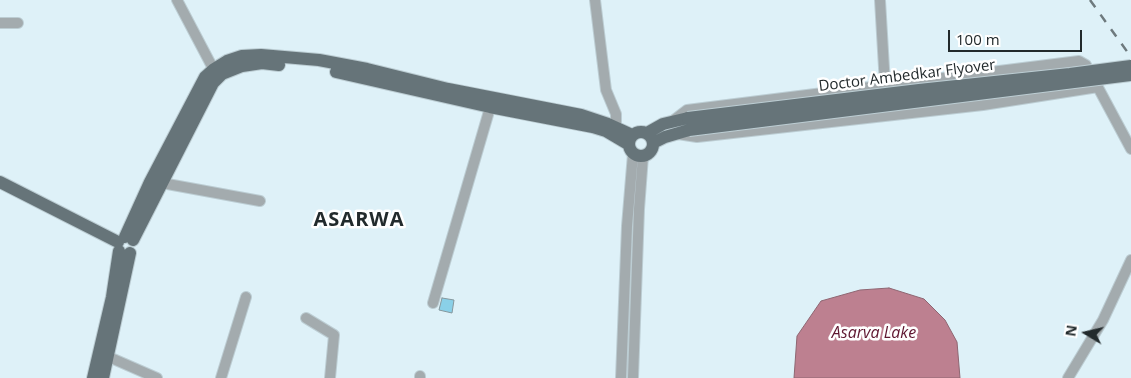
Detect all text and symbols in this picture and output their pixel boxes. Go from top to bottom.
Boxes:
scale bar [951,20,1085,52]
text: 100 m [956,29,1000,49]
street label: Doctor Ambedkar Flyover [818,56,996,96]
district label: ASARWA [313,208,405,232]
north arrow [1061,308,1111,358]
water label: Asarva Lake [832,323,916,343]
text: N [1060,323,1081,338]

